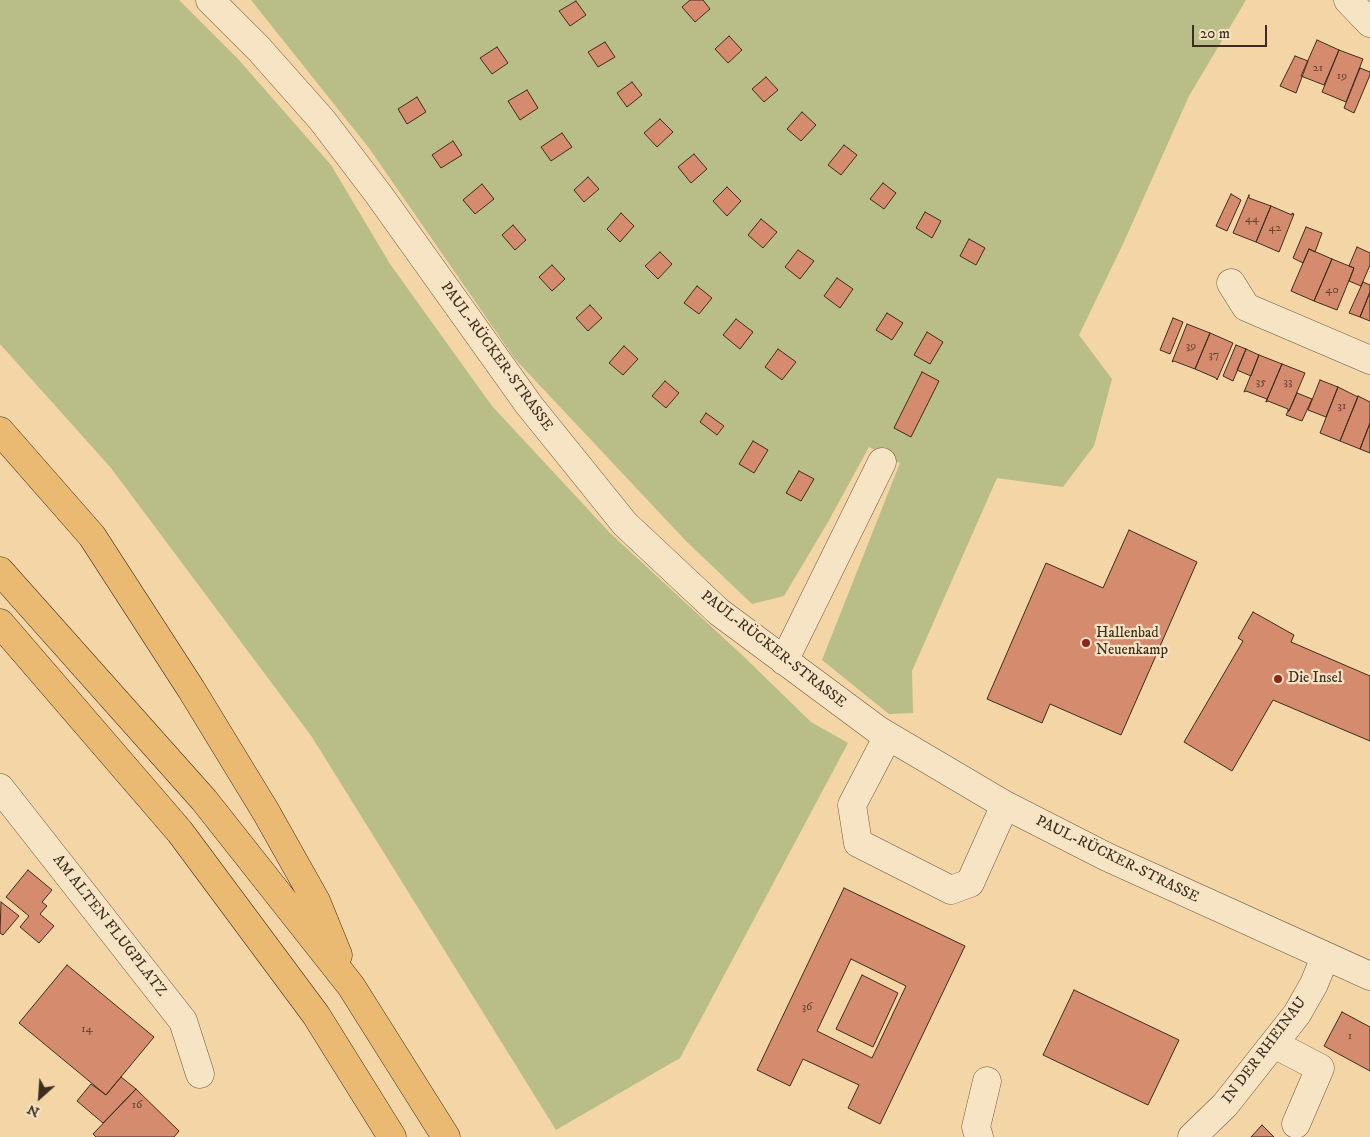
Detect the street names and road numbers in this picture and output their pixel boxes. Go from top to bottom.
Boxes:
street label: PAUL-RÜCKER-STRASSE [436,279,556,435]
street label: PAUL-RÜCKER-STRASSE [697,588,849,712]
street label: PAUL-RÜCKER-STRASSE [1032,813,1202,907]
street label: AM ALTEN FLUGPLATZ [48,852,170,1000]
street label: IN DER RHEINAU [1219,994,1311,1108]

